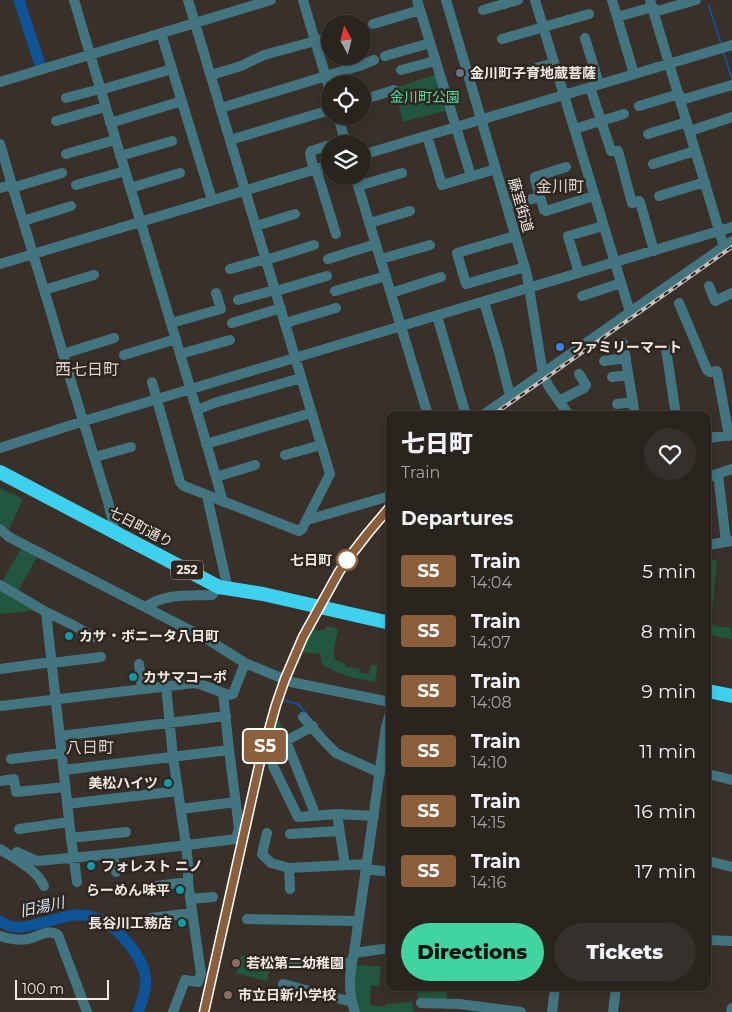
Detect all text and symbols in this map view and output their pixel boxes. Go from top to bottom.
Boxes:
north arrow [321,15,371,65]
map controls [321,15,371,185]
place label: 金川町子育地蔵菩薩 [470,64,596,82]
marker: 金川町子育地蔵菩薩 [454,67,466,79]
button: locate [321,75,371,125]
park label: 金川町公園 [390,88,460,106]
button: layers [321,135,371,185]
street label: 藤室街道 [505,176,537,234]
district label: 金川町 [536,177,584,196]
place label: ファミリーマート [570,338,682,356]
marker: ファミリーマート [554,341,566,353]
district label: 西七日町 [55,360,119,379]
button: heart [644,428,696,480]
text: 七日町 [401,429,473,458]
text: Train [401,463,440,482]
street label: 七日町通り [106,503,176,551]
text: Departures [401,507,513,530]
marker: 七日町 [336,549,358,571]
text: Train [471,550,521,573]
place label: 七日町 [290,551,332,569]
road number: 252 [171,560,203,580]
text: S5 [417,560,440,582]
text: 5 min [642,560,696,583]
text: 14:04 [471,573,512,592]
text: Train [471,610,521,633]
text: S5 [417,620,440,642]
text: 8 min [641,620,696,643]
place label: カサ・ボニータ八日町 [79,627,219,645]
marker: カサ・ボニータ八日町 [63,630,75,642]
text: 14:07 [471,633,511,652]
place label: カサマコーポ [143,668,227,686]
text: Train [471,670,521,693]
marker: カサマコーポ [127,671,139,683]
text: S5 [417,680,440,702]
text: 9 min [641,680,696,703]
text: 14:08 [471,693,512,712]
line badge: S5 [242,730,288,762]
text: Train [471,730,521,753]
text: S5 [254,735,276,757]
district label: 八日町 [66,738,114,757]
text: S5 [417,740,440,762]
text: 11 min [639,740,696,763]
text: 14:10 [471,753,507,772]
place label: 美松ハイツ [88,774,158,792]
marker: 美松ハイツ [162,777,174,789]
text: Train [471,790,521,813]
text: S5 [417,800,440,822]
text: 16 min [634,800,696,823]
text: 14:15 [471,813,506,832]
text: Train [471,850,521,873]
place label: フォレスト ニノ [101,857,203,875]
marker: フォレスト ニノ [85,860,97,872]
text: S5 [417,860,440,882]
text: 17 min [635,860,696,883]
text: 14:16 [471,873,506,892]
place label: らーめん味平 [86,881,170,899]
marker: らーめん味平 [174,884,186,896]
water label: 旧湯川 [18,892,68,920]
place label: 長谷川工務店 [88,914,172,932]
marker: 長谷川工務店 [176,917,188,929]
button: Directions [401,923,544,981]
button: Tickets [554,923,696,981]
place label: 若松第二幼稚園 [246,954,344,972]
marker: 若松第二幼稚園 [230,957,242,969]
scale bar [15,977,109,1000]
text: 100 m [22,980,64,998]
place label: 市立日新小学校 [238,986,336,1004]
marker: 市立日新小学校 [222,989,234,1001]

